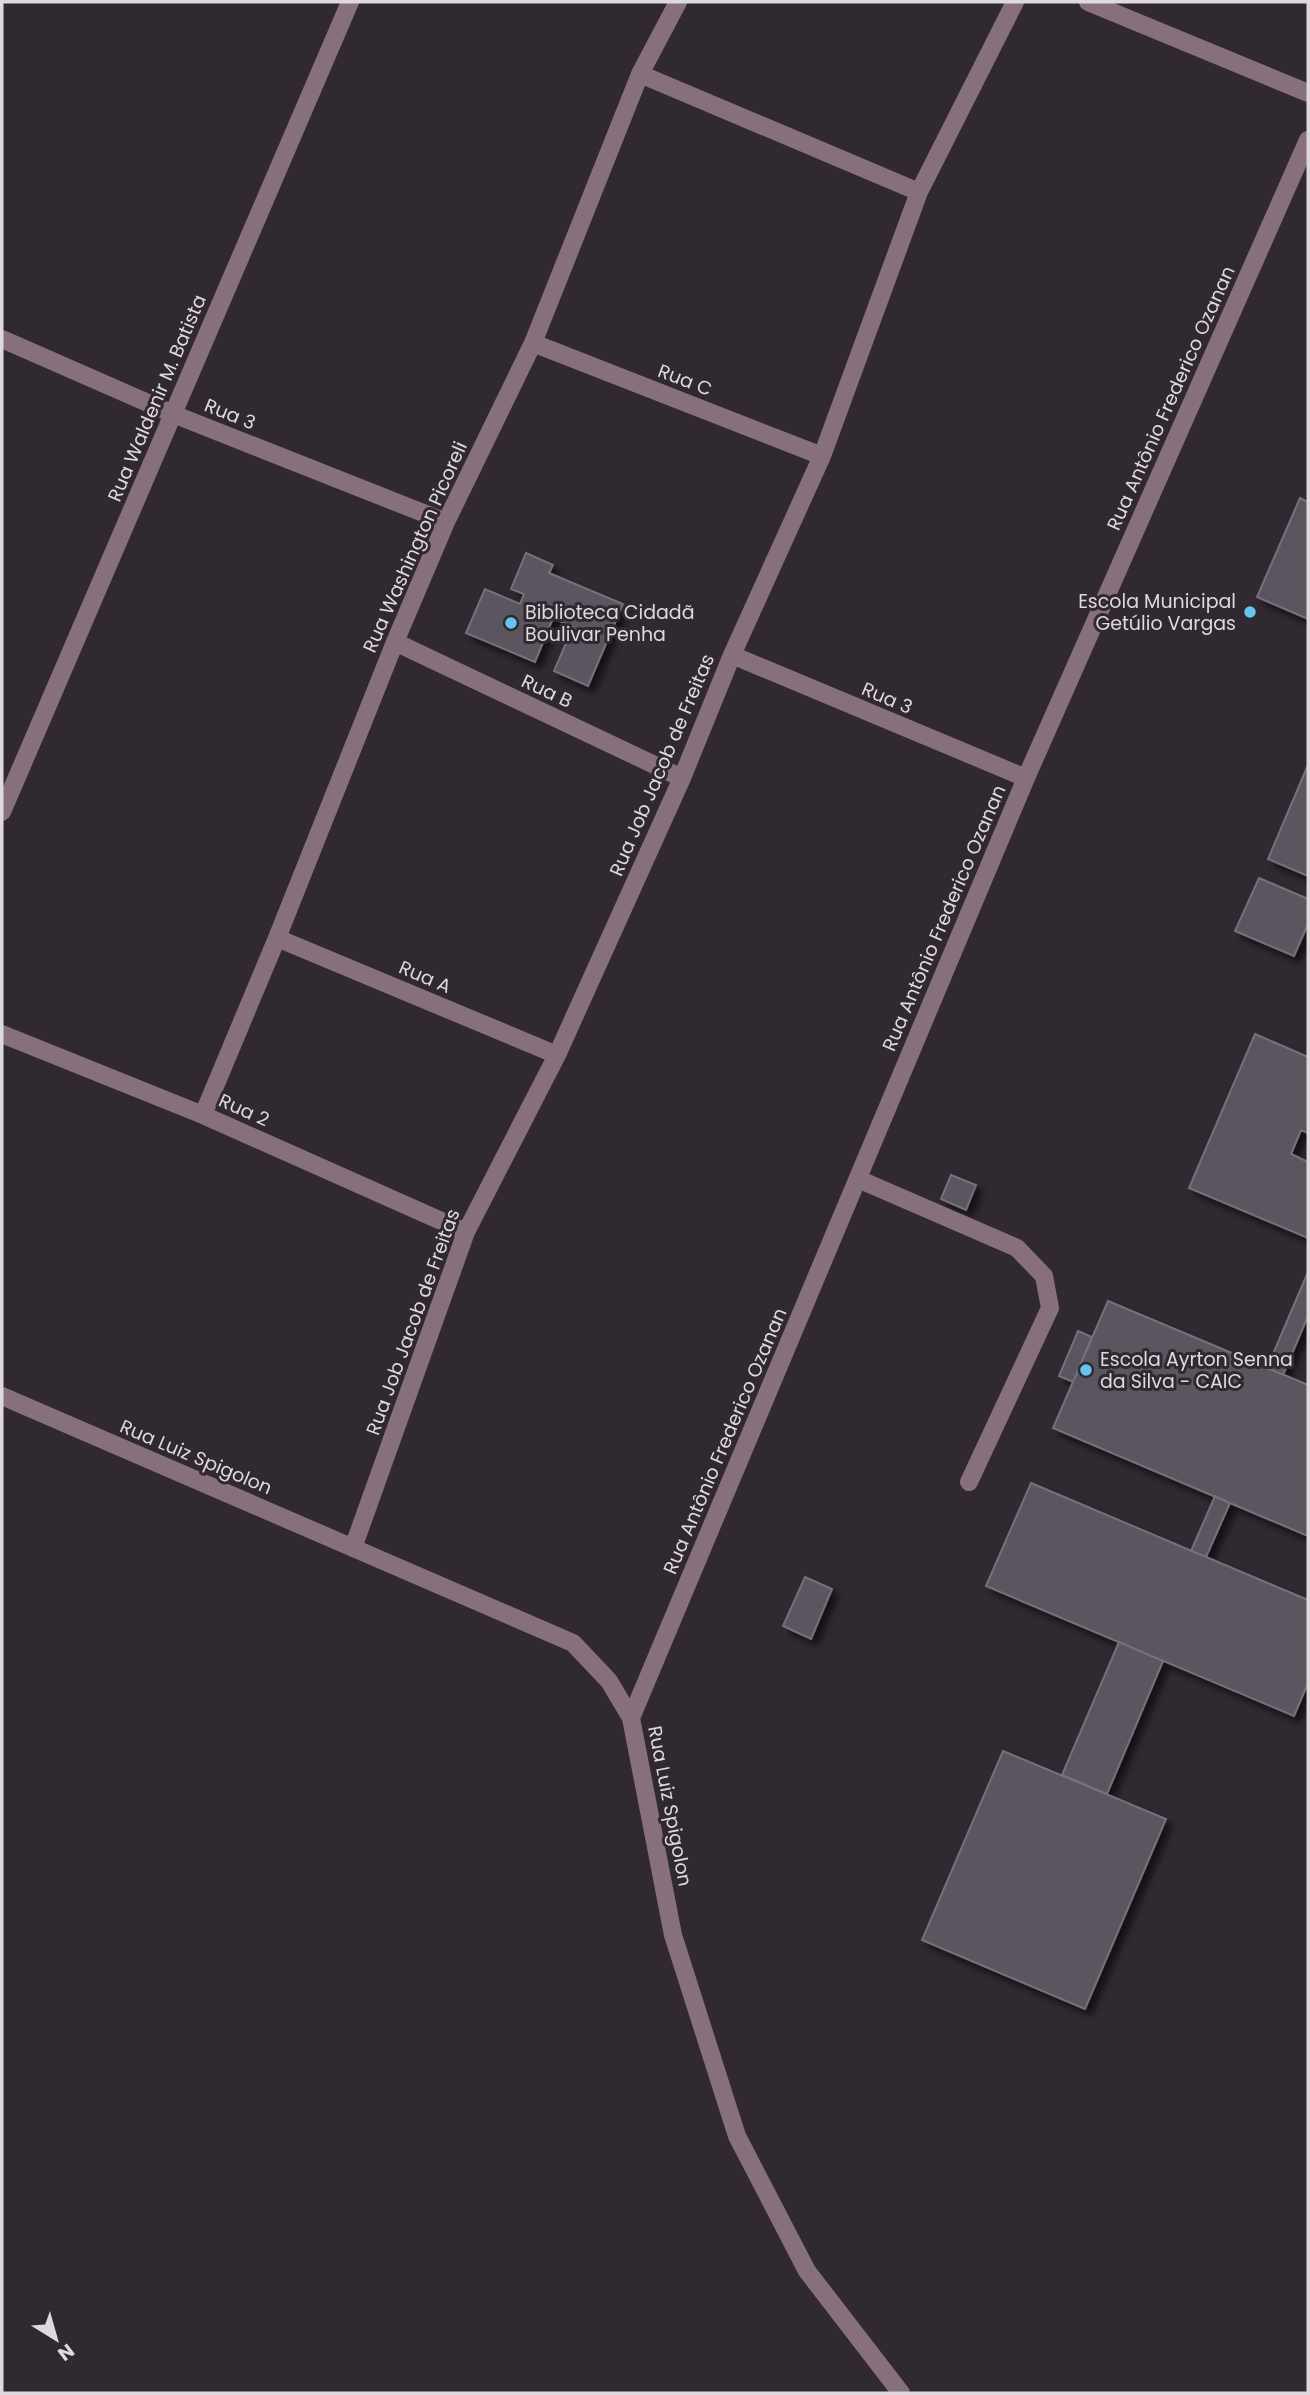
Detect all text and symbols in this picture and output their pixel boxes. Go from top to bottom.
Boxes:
street label: Rua Antônio Frederico Ozanan [1100,261,1242,535]
street label: Rua Waldenir M. Batista [101,290,213,506]
street label: Rua C [654,357,716,403]
street label: Rua 3 [200,392,260,436]
street label: Rua Washington Picoreli [356,437,474,657]
place label: Escola Municipal Getúlio Vargas [1078,588,1236,637]
place label: Biblioteca Cidadã Boulivar Penha [525,599,695,648]
marker: Escola Municipal Getúlio Vargas [1242,604,1258,620]
marker: Biblioteca Cidadã Boulivar Penha [503,615,519,631]
street label: Rua Job Jacob de Freitas [603,650,721,880]
street label: Rua B [517,668,577,714]
street label: Rua 3 [857,675,917,721]
street label: Rua Antônio Frederico Ozanan [876,781,1012,1055]
street label: Rua A [395,954,456,1000]
street label: Rua 2 [214,1087,274,1133]
street label: Rua Job Jacob de Freitas [359,1205,467,1439]
street label: Rua Antônio Frederico Ozanan [657,1304,793,1578]
place label: Escola Ayrton Senna da Silva - CAIC [1100,1346,1293,1395]
marker: Escola Ayrton Senna da Silva - CAIC [1078,1362,1094,1378]
street label: Rua Luiz Spigolon [116,1413,276,1501]
street label: Rua Luiz Spigolon [641,1723,699,1889]
north arrow [21,2304,91,2374]
text: N [52,2337,80,2367]

